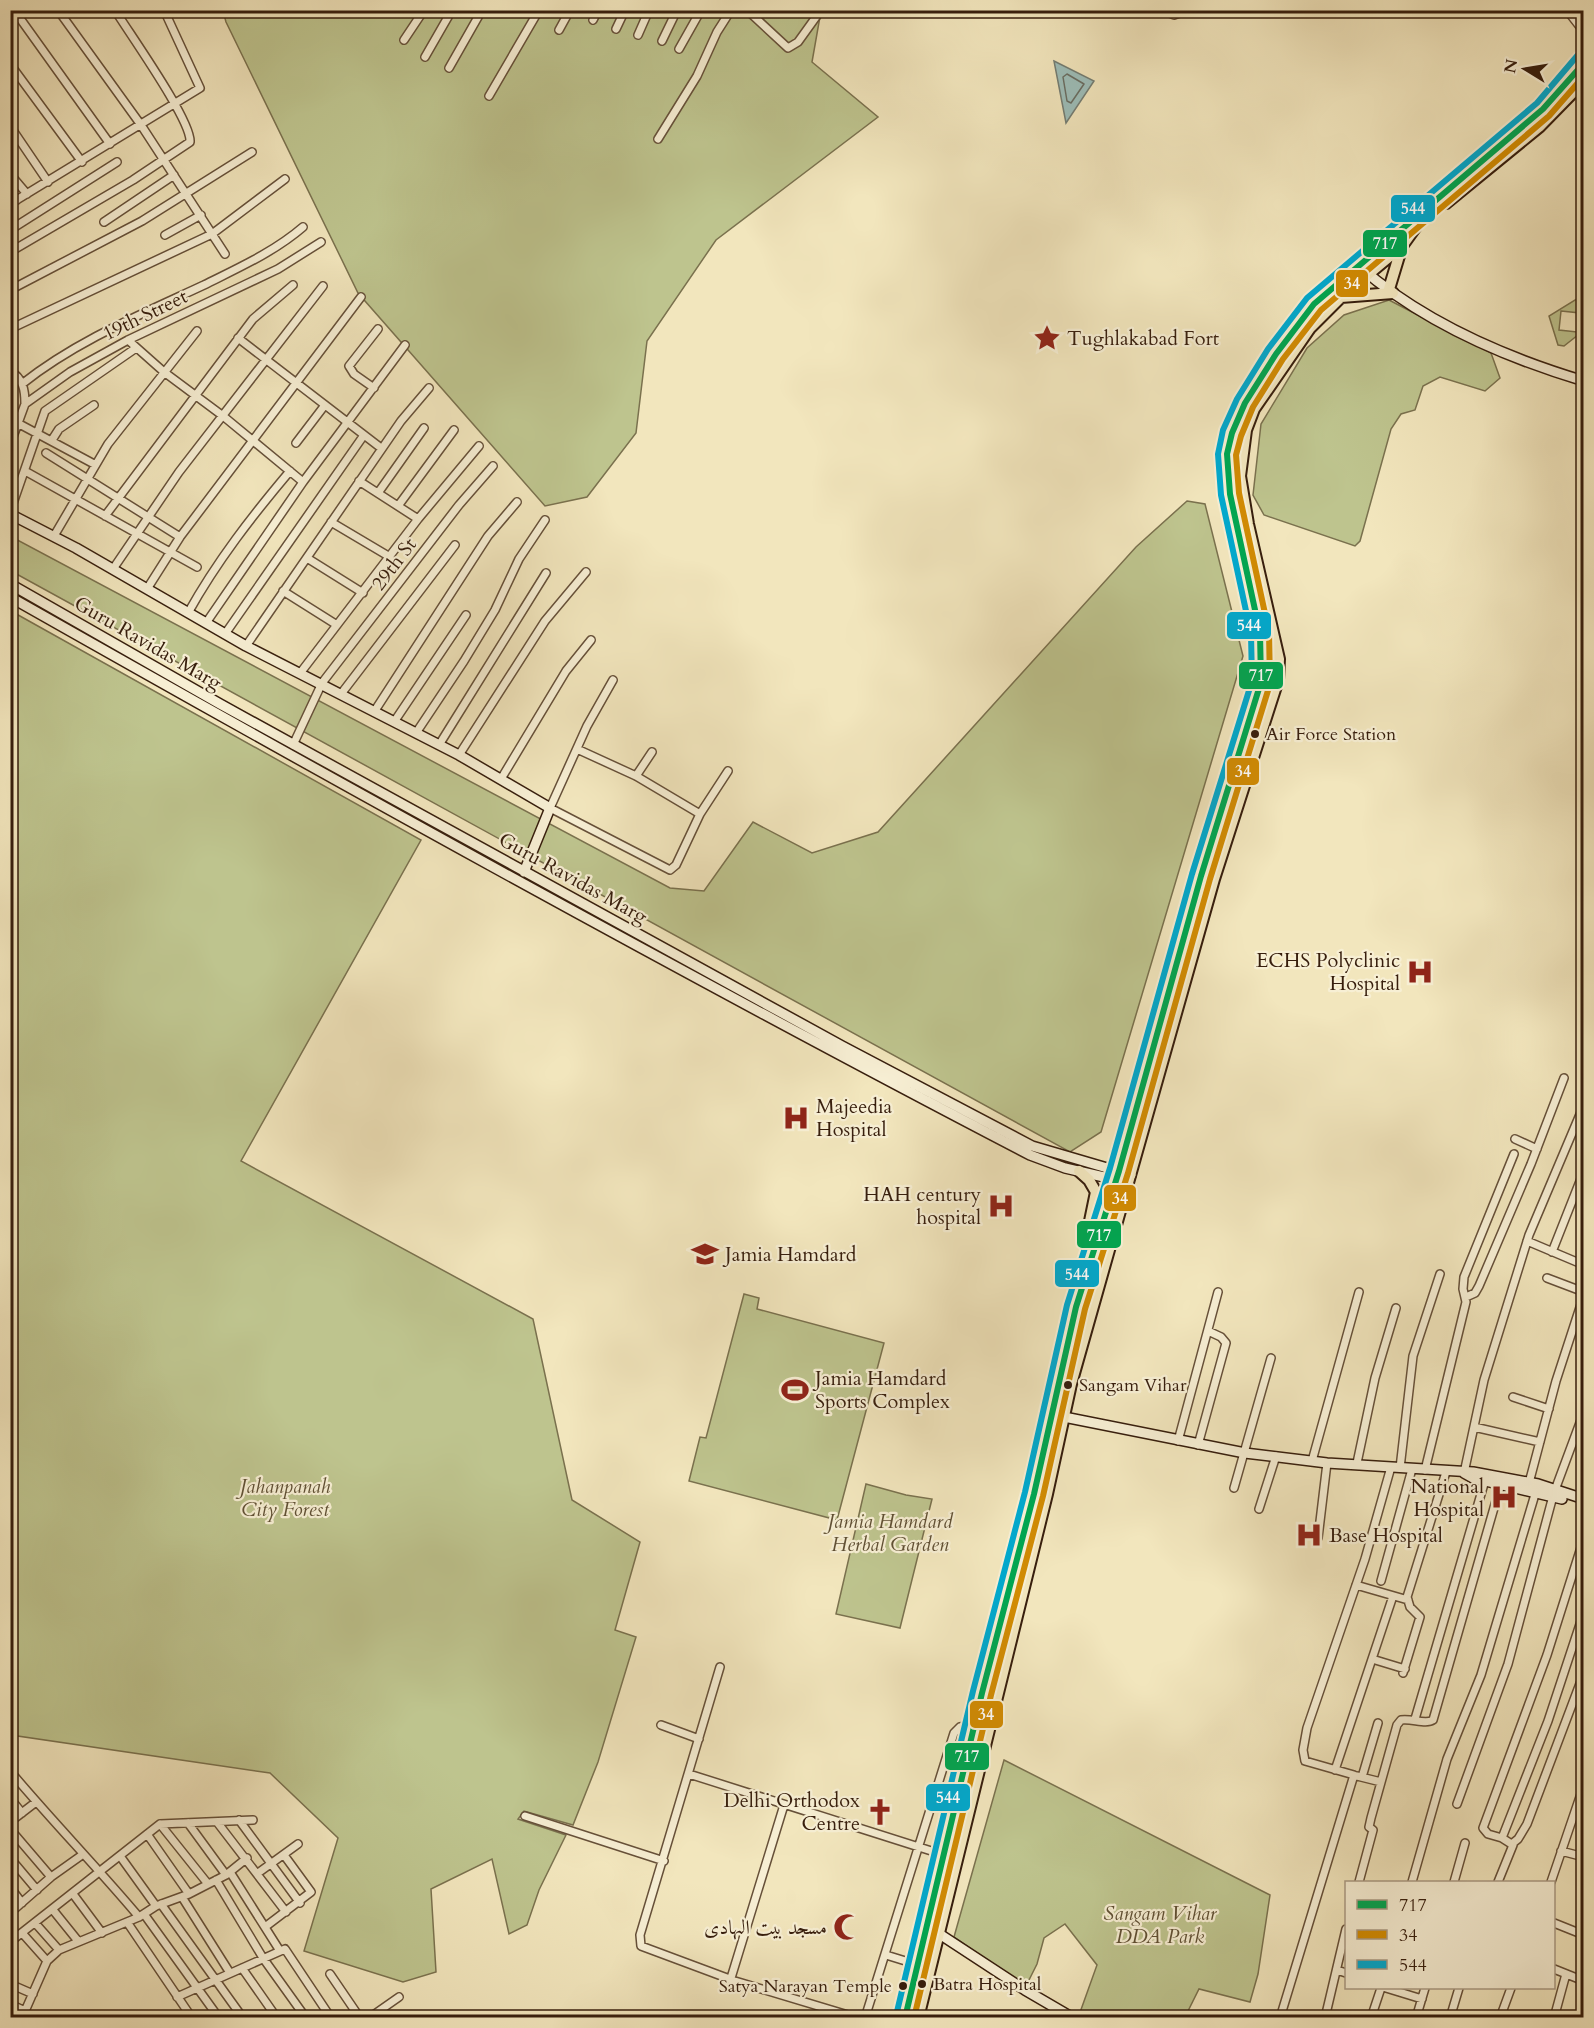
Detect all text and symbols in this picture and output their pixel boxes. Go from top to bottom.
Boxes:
north arrow [1495,39,1555,99]
text: N [1499,57,1523,75]
line badge: 544 [1390,194,1436,223]
text: 544 [1401,198,1425,220]
line badge: 717 [1362,229,1408,258]
text: 717 [1373,233,1397,255]
line badge: 34 [1335,269,1369,298]
text: 34 [1344,273,1360,295]
street label: 19th Street [98,283,193,347]
place icon: Tughlakabad Fort [1032,323,1062,353]
place label: Tughlakabad Fort [1067,325,1220,352]
street label: 29th St [365,532,423,596]
street label: Guru Ravidas Marg [69,590,227,697]
line badge: 544 [1226,611,1272,640]
text: 544 [1237,615,1261,637]
line badge: 717 [1238,661,1284,690]
text: 717 [1249,665,1273,687]
place label: Air Force Station [1266,722,1397,747]
marker: Air Force Station [1249,728,1261,740]
line badge: 34 [1226,757,1260,786]
text: 34 [1235,761,1251,783]
street label: Guru Ravidas Marg [494,826,653,930]
place label: ECHS Polyclinic Hospital [1256,947,1400,997]
hospital icon: ECHS Polyclinic Hospital [1405,957,1435,987]
place label: Majeedia Hospital [816,1093,893,1143]
hospital icon: Majeedia Hospital [781,1103,811,1133]
place label: HAH century hospital [863,1181,981,1231]
line badge: 34 [1103,1184,1137,1212]
text: 34 [1112,1188,1128,1210]
hospital icon: HAH century hospital [986,1191,1016,1221]
line badge: 717 [1076,1220,1122,1249]
text: 717 [1087,1225,1111,1247]
school or university icon: Jamia Hamdard [690,1239,720,1269]
place label: Jamia Hamdard [722,1241,857,1268]
line badge: 544 [1054,1259,1100,1288]
text: 544 [1065,1264,1089,1286]
place label: Jamia Hamdard Sports Complex [812,1365,950,1415]
place label: Sangam Vihar [1079,1373,1187,1398]
sports icon: Jamia Hamdard Sports Complex [780,1375,810,1405]
marker: Sangam Vihar [1062,1379,1074,1391]
park label: Jahanpanah City Forest [235,1473,331,1523]
place label: National Hospital [1410,1473,1484,1523]
hospital icon: National Hospital [1489,1482,1519,1512]
park label: Jamia Hamdard Herbal Garden [822,1508,954,1558]
hospital icon: Base Hospital [1294,1520,1324,1550]
place label: Base Hospital [1329,1522,1443,1549]
line badge: 34 [969,1700,1004,1729]
text: 34 [978,1704,994,1726]
line badge: 717 [944,1742,990,1771]
text: 717 [955,1746,979,1768]
line badge: 544 [925,1783,971,1812]
place label: Delhi Orthodox Centre [724,1787,860,1837]
text: 544 [936,1787,960,1809]
church icon: Delhi Orthodox Centre [865,1797,895,1827]
legend [1345,1881,1555,1989]
text: 717 [1399,1893,1427,1918]
park label: Sangam Vihar DDA Park [1103,1900,1218,1950]
mosque icon: مسجد بیت الہادی [832,1912,862,1942]
place label: مسجد بیت الہادی [704,1914,827,1941]
text: 34 [1399,1923,1417,1948]
text: 544 [1399,1953,1427,1978]
place label: Batra Hospital [933,1972,1042,1997]
place label: Satya Narayan Temple [719,1974,892,1999]
marker: Batra Hospital [916,1978,928,1990]
marker: Satya Narayan Temple [897,1980,909,1992]

